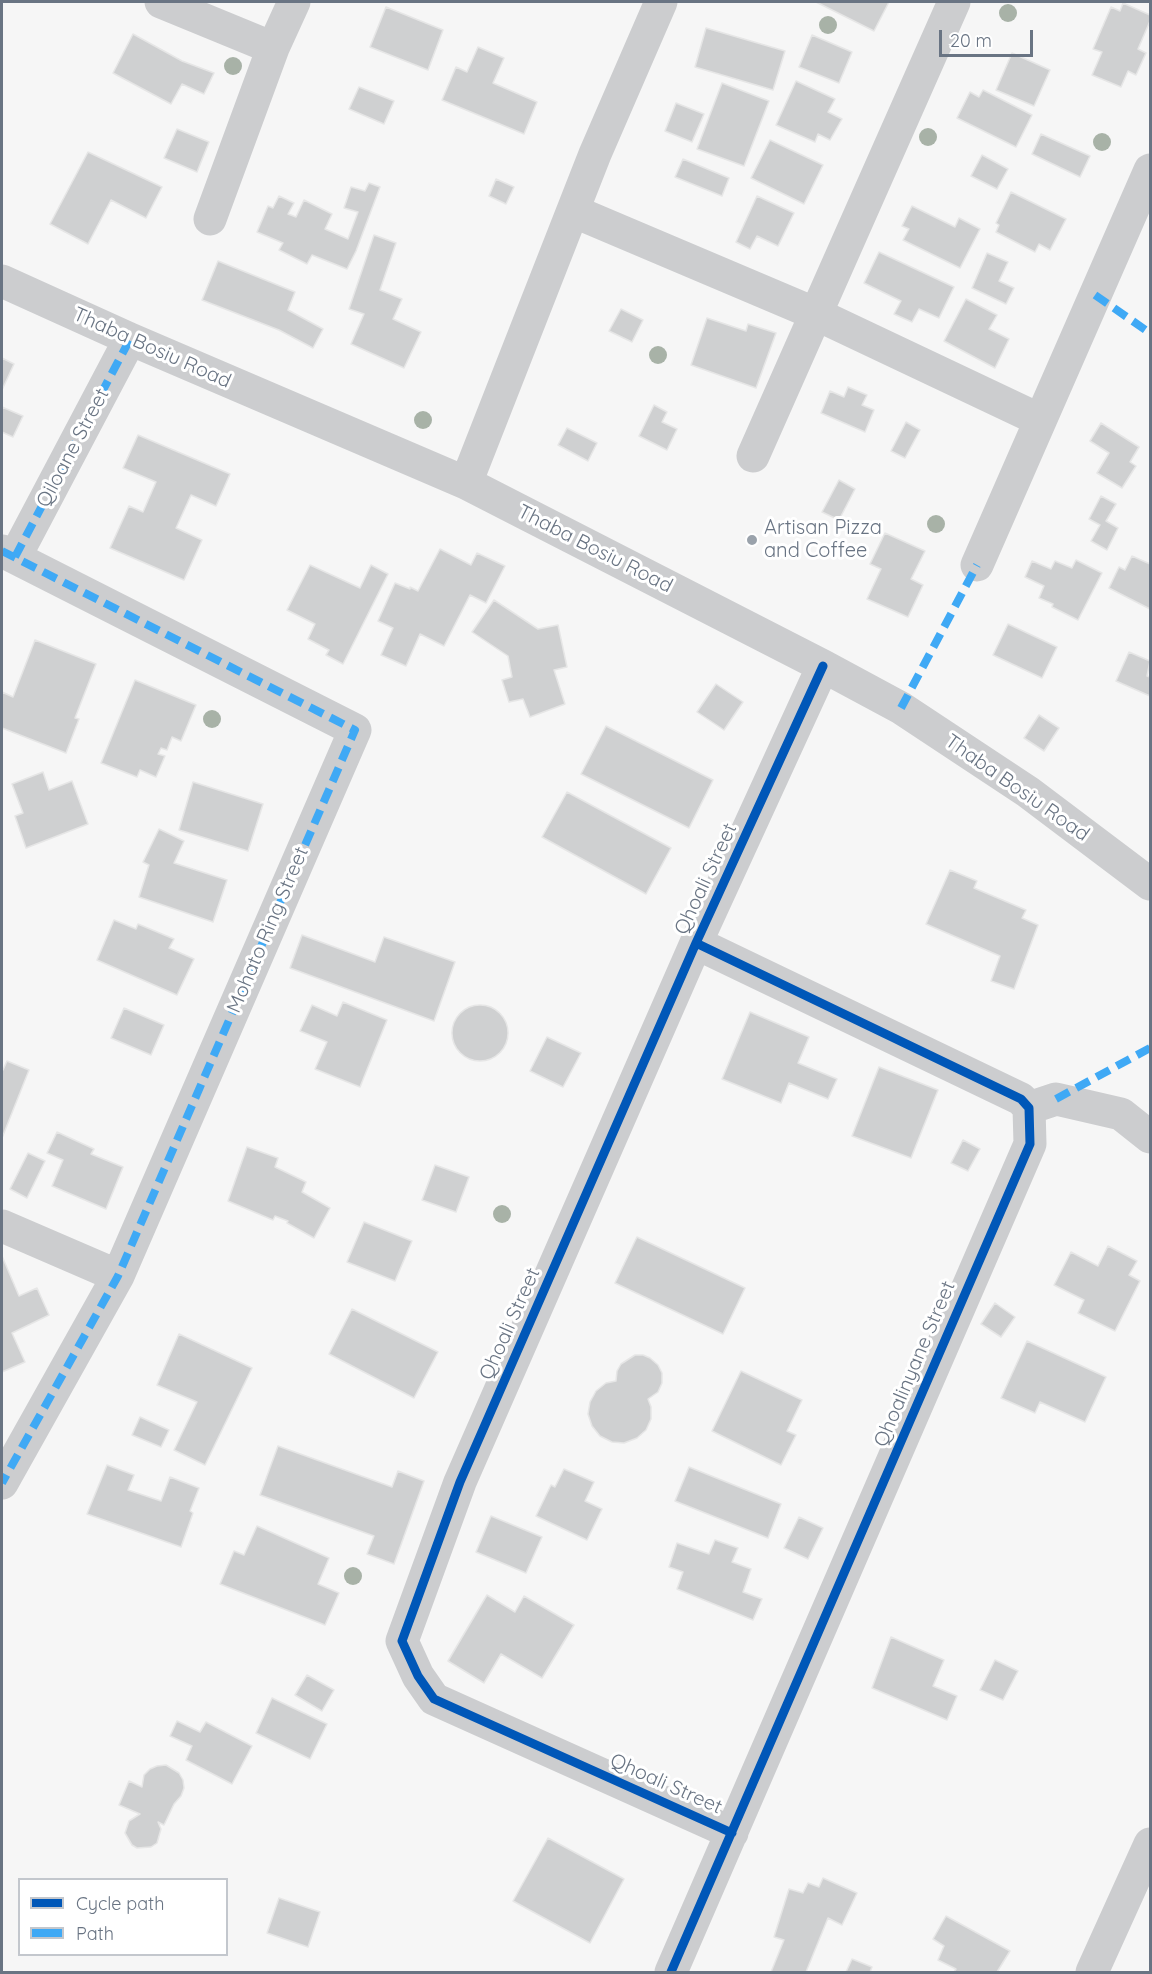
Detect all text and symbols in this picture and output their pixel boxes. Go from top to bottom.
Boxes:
scale bar [942,18,1036,56]
text: 20 m [950,29,992,52]
street label: Thaba Bosiu Road [69,302,235,394]
street label: Qiloane Street [32,384,114,512]
street label: Thaba Bosiu Road [514,500,676,598]
place label: Artisan Pizza and Coffee [764,516,882,563]
marker: Artisan Pizza and Coffee [745,533,759,547]
street label: Thaba Bosiu Road [940,729,1094,847]
street label: Qhoali Street [670,820,742,938]
street label: Mohato Ring Street [222,843,314,1017]
street label: Qhoali Street [475,1264,545,1384]
street label: Qhoalinyane Street [869,1277,961,1451]
street label: Qhoali Street [606,1749,726,1819]
legend [18,1878,228,1956]
text: Cycle path [76,1892,164,1915]
text: Path [76,1922,114,1945]

